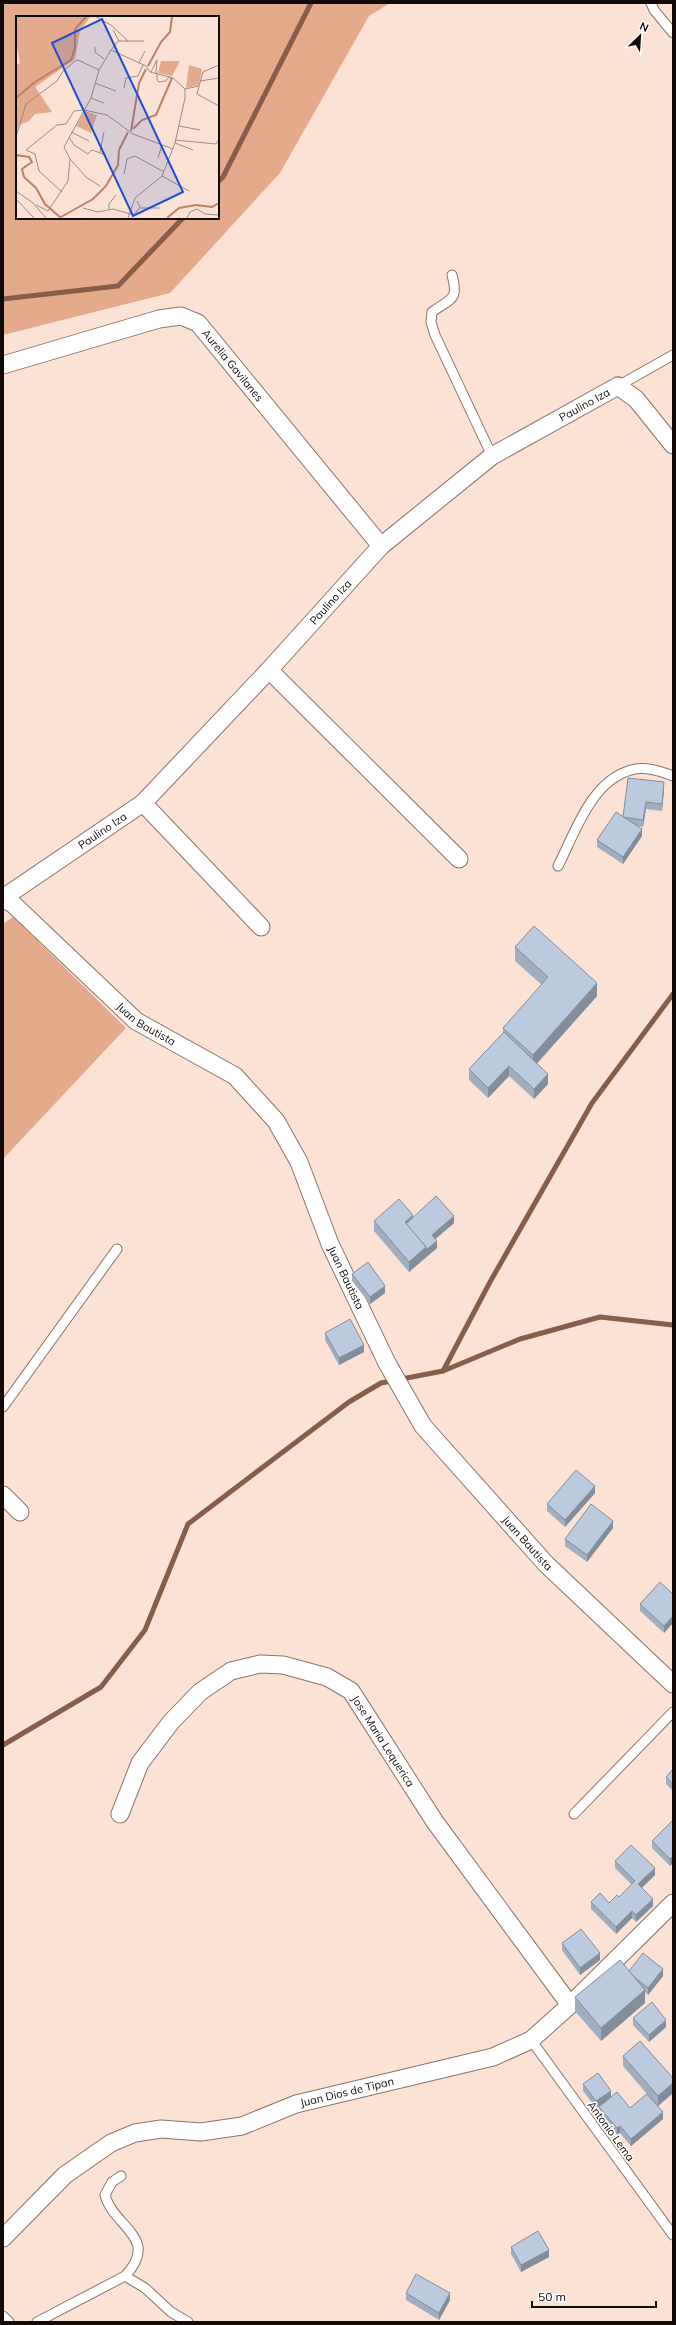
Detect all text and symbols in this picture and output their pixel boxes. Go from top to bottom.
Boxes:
inset map [16,16,219,219]
north arrow [620,16,660,56]
text: N [638,19,651,35]
street label: Aurelia Gavilanes [199,326,266,404]
street label: Paulino Iza [557,385,612,424]
street label: Paulino Iza [306,577,354,627]
street label: Paulino Iza [75,809,129,852]
street label: Juan Bautista [114,999,178,1049]
street label: Juan Bautista [325,1244,367,1312]
street label: Juan Bautista [499,1513,555,1573]
street label: Jose Maria Lequerica [349,1693,418,1789]
street label: Juan Dios de Tipan [299,2074,395,2110]
street label: Antonio Lema [584,2098,638,2164]
scale bar [532,2283,656,2309]
text: 50 m [538,2289,566,2304]

